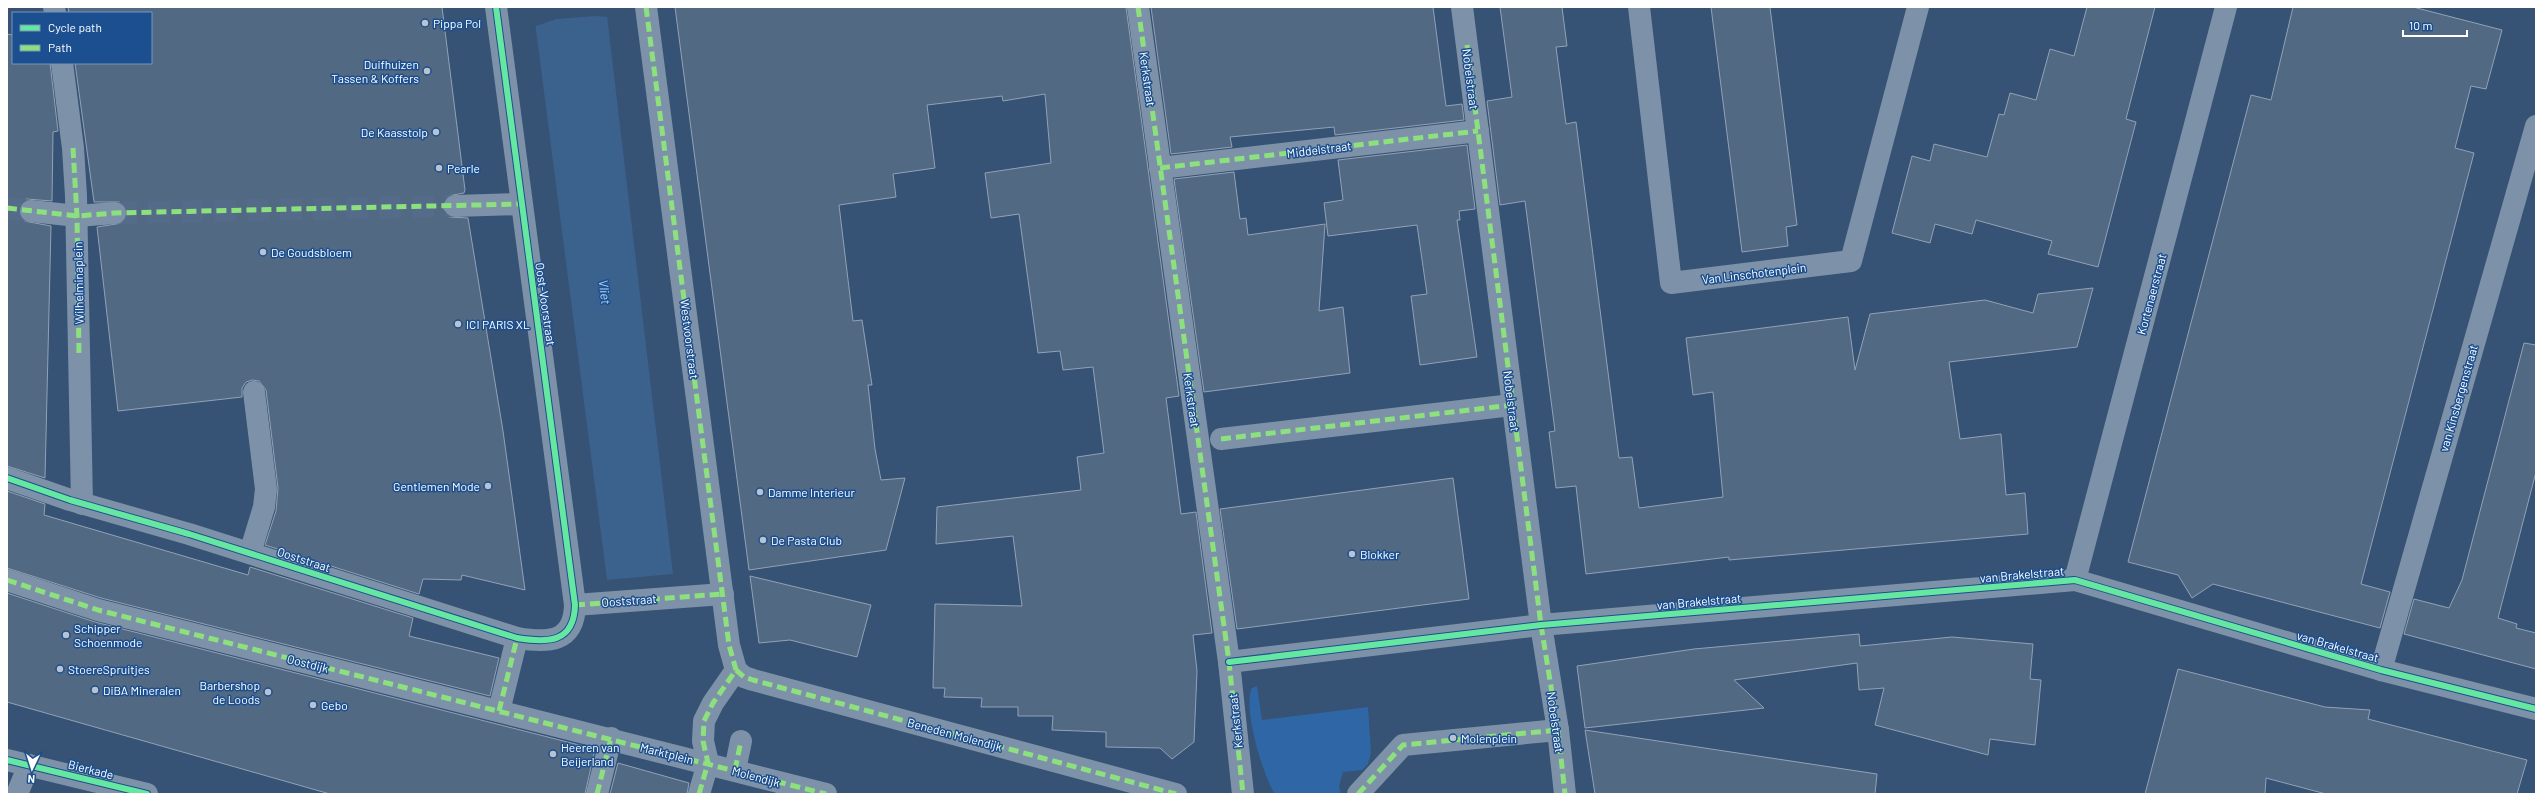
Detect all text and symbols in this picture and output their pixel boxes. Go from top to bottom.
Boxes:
legend [12,12,152,64]
scale bar [2403,12,2467,38]
place label: Pippa Pol [433,16,481,30]
marker: Pippa Pol [420,18,430,28]
text: 10 m [2409,18,2432,32]
text: Cycle path [48,20,102,34]
text: Path [48,40,72,54]
street label: Nobelstraat [1460,48,1482,110]
street label: Kerkstraat [1137,51,1159,107]
place label: Duifhuizen Tassen & Koffers [331,57,419,85]
marker: Duifhuizen Tassen & Koffers [422,66,432,76]
place label: De Kaasstolp [361,125,428,139]
marker: De Kaasstolp [431,127,441,137]
street label: Middelstraat [1286,138,1352,160]
place label: Pearle [447,161,480,175]
marker: Pearle [434,163,444,173]
street label: Wilhelminaplein [70,241,86,325]
place label: De Goudsbloem [271,245,352,259]
marker: De Goudsbloem [258,247,268,257]
street label: Kortenaerstraat [2133,252,2169,336]
street label: Van Linschotenplein [1701,260,1807,286]
street label: Oost-Voorstraat [533,262,559,346]
water label: Vliet [596,279,614,306]
street label: Westvoorstraat [678,298,702,380]
place label: ICI PARIS XL [466,317,530,331]
marker: ICI PARIS XL [453,319,463,329]
street label: van Kinsbergenstraat [2436,343,2480,453]
street label: Nobelstraat [1501,370,1523,432]
street label: Kerkstraat [1181,372,1203,428]
place label: Gentlemen Mode [393,479,480,493]
marker: Gentlemen Mode [483,481,493,491]
place label: Damme Interieur [768,485,855,499]
marker: Damme Interieur [755,487,765,497]
place label: De Pasta Club [771,533,842,547]
marker: De Pasta Club [758,535,768,545]
street label: Ooststraat [276,544,332,574]
place label: Blokker [1360,547,1400,561]
marker: Blokker [1347,549,1357,559]
street label: van Brakelstraat [1979,563,2065,585]
street label: van Brakelstraat [1656,590,1742,612]
street label: Ooststraat [601,591,657,609]
place label: Schipper Schoenmode [74,621,142,649]
street label: van Brakelstraat [2295,628,2381,664]
marker: Schipper Schoenmode [61,630,71,640]
street label: Oostdijk [286,651,330,675]
place label: StoereSpruitjes [68,662,150,676]
marker: StoereSpruitjes [55,664,65,674]
place label: Barbershop de Loods [200,678,260,706]
place label: DiBA Mineralen [103,683,181,697]
marker: DiBA Mineralen [90,685,100,695]
marker: Barbershop de Loods [263,687,273,697]
street label: Nobelstraat [1545,691,1567,753]
street label: Kerkstraat [1225,693,1245,749]
place label: Gebo [321,698,348,712]
marker: Gebo [308,700,318,710]
street label: Beneden Molendijk [906,715,1004,753]
place label: Molenplein [1461,731,1517,745]
marker: Molenplein [1448,733,1458,743]
place label: Heeren van Beijerland [561,740,619,768]
street label: Marktplein [639,740,695,766]
north arrow [12,749,52,789]
marker: Heeren van Beijerland [548,749,558,759]
street label: Bierkade [67,757,115,781]
street label: Molendijk [730,763,782,789]
text: N [27,773,35,786]

